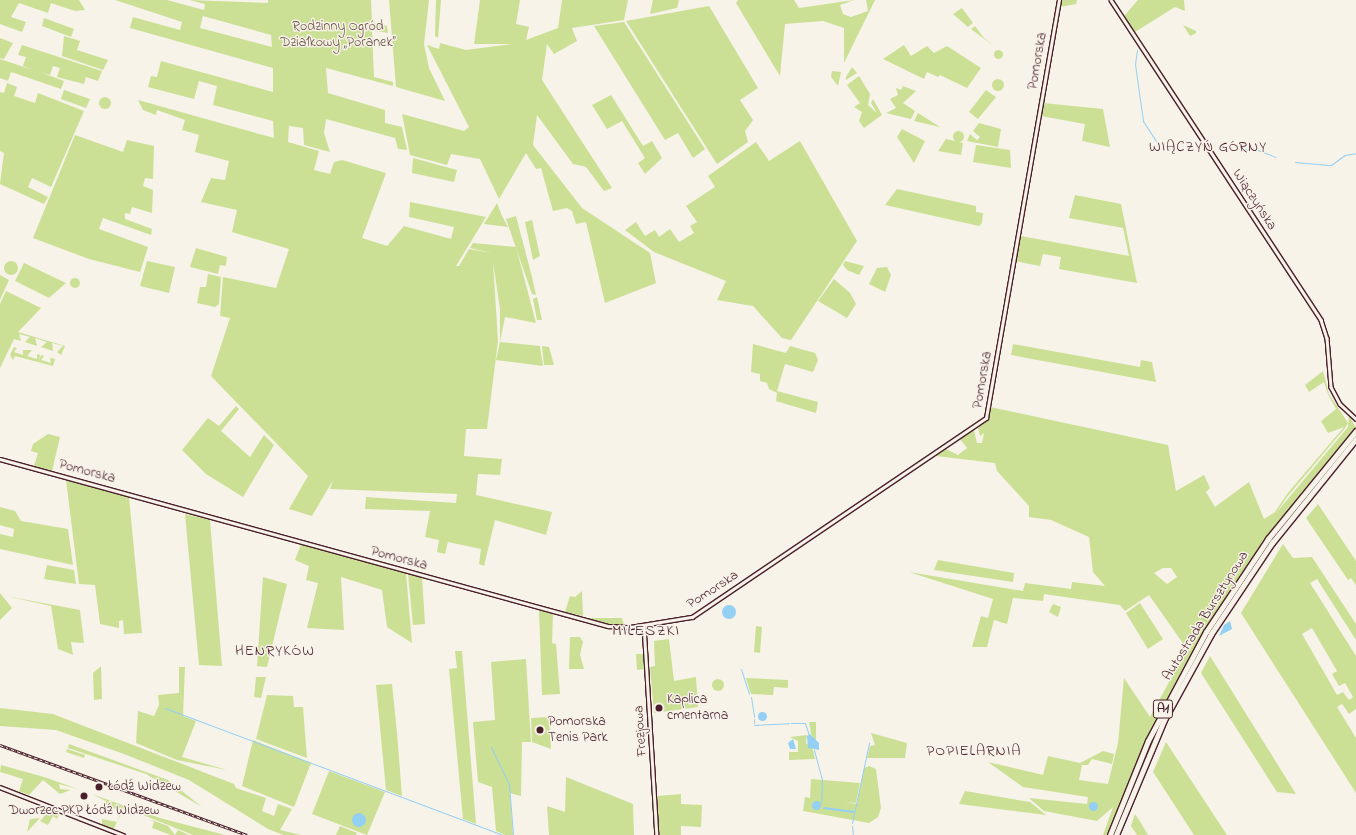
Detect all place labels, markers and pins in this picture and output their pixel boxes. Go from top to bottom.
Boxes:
place label: Kaplica cmentarna [667,692,728,724]
marker: Kaplica cmentarna [654,703,664,713]
place label: Pomorska Tenis Park [548,714,608,746]
marker: Pomorska Tenis Park [535,725,545,735]
place label: Łódź Widzew [108,779,181,795]
marker: Łódź Widzew [93,781,105,793]
marker: Dworzec PKP Łódź Widzew [79,791,89,801]
place label: Dworzec PKP Łódź Widzew [9,803,159,819]

